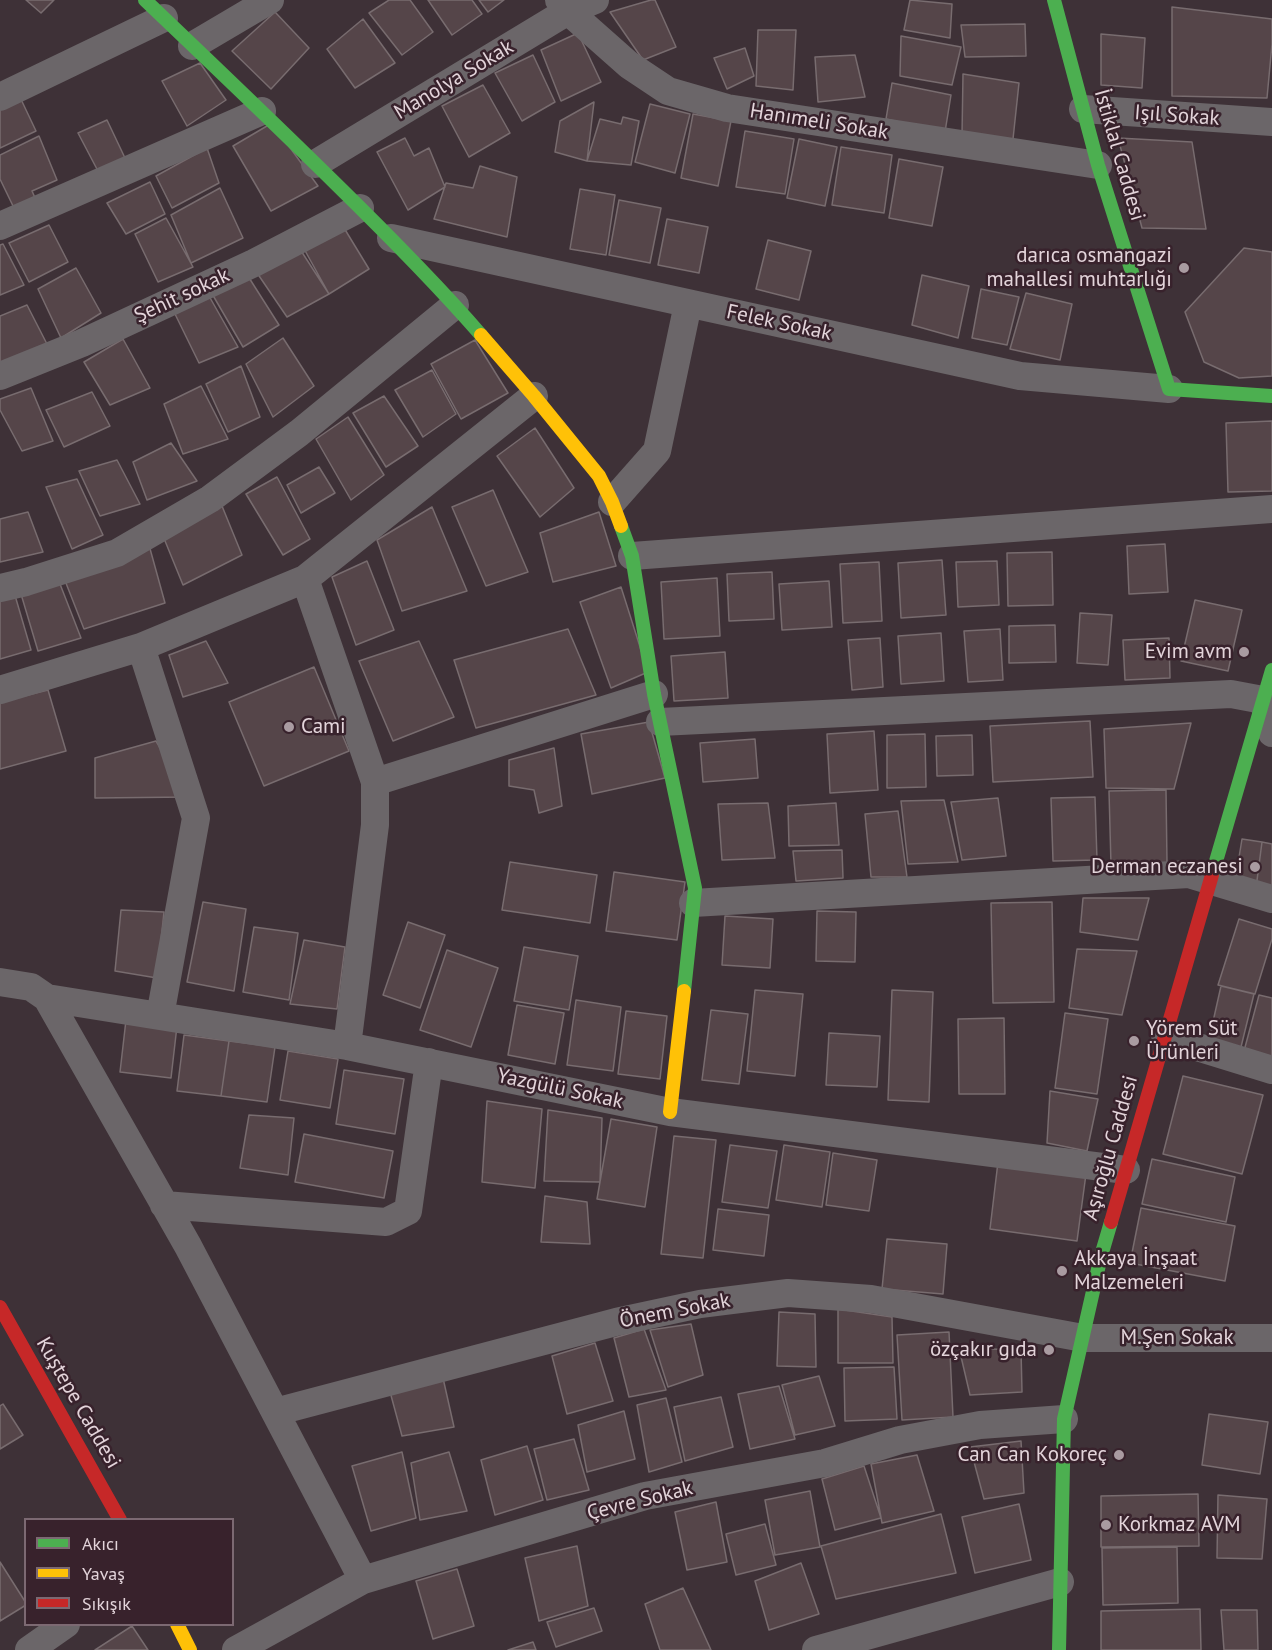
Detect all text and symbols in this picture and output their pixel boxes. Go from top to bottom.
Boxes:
street label: Manolya Sokak [390,35,518,125]
street label: İstiklal Caddesi [1088,86,1150,224]
street label: Hanımeli Sokak [748,99,890,145]
street label: Işıl Sokak [1134,100,1220,132]
place label: darıca osmangazi mahallesi muhtarlığı [986,243,1172,293]
marker: darıca osmangazi mahallesi muhtarlığı [1177,261,1191,275]
street label: Şehit sokak [130,263,234,329]
street label: Felek Sokak [724,300,834,346]
place label: Evim avm [1145,639,1232,665]
marker: Evim avm [1237,645,1251,659]
place label: Cami [301,714,346,740]
marker: Cami [282,720,296,734]
place label: Derman eczanesi [1091,854,1243,880]
marker: Derman eczanesi [1248,860,1262,874]
place label: Yörem Süt Ürünleri [1146,1016,1237,1066]
marker: Yörem Süt Ürünleri [1127,1034,1141,1048]
street label: Yazgülü Sokak [495,1063,625,1115]
street label: Aşıroğlu Caddesi [1078,1073,1144,1223]
place label: Akkaya İnşaat Malzemeleri [1074,1246,1197,1296]
marker: Akkaya İnşaat Malzemeleri [1055,1264,1069,1278]
street label: Önem Sokak [618,1288,732,1334]
street label: M.Şen Sokak [1121,1325,1233,1351]
street label: Kuştepe Caddesi [30,1333,126,1473]
place label: özçakır gıda [930,1337,1037,1363]
marker: özçakır gıda [1042,1343,1056,1357]
place label: Can Can Kokoreç [958,1442,1107,1468]
marker: Can Can Kokoreç [1112,1448,1126,1462]
street label: Çevre Sokak [585,1476,695,1526]
place label: Korkmaz AVM [1118,1512,1241,1538]
legend [24,1518,234,1626]
marker: Korkmaz AVM [1099,1518,1113,1532]
text: Akıcı [82,1532,119,1555]
text: Yavaş [82,1562,125,1585]
text: Sıkışık [82,1592,131,1615]

